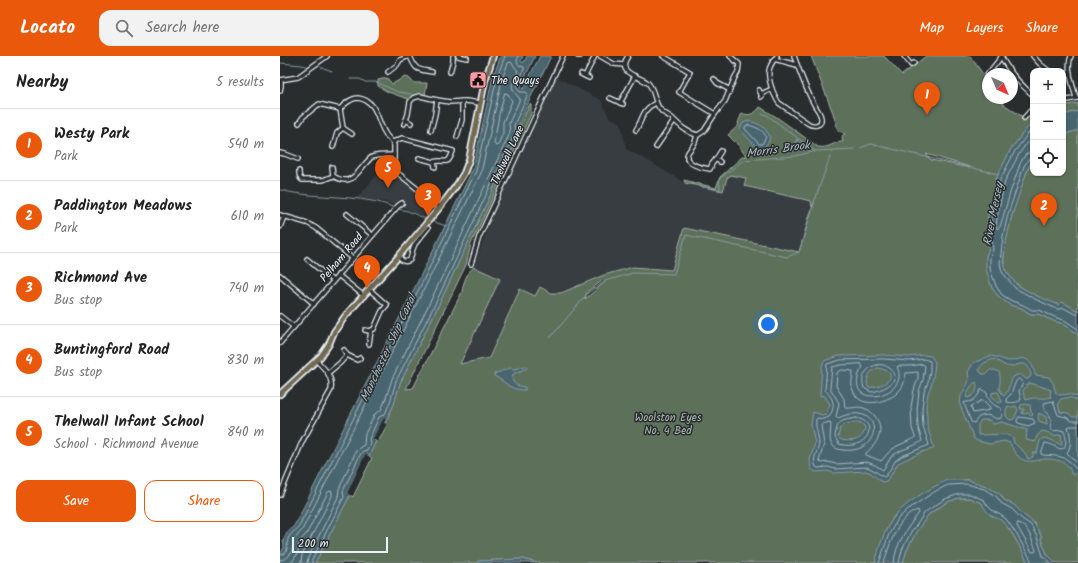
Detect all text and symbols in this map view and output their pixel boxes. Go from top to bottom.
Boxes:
search box [99,10,379,46]
text: Locato [20,13,75,43]
text: Search here [145,16,219,40]
icon: search [113,17,135,39]
text: Map [920,17,944,39]
text: Layers [966,17,1004,39]
text: Share [1026,17,1058,39]
north arrow [982,68,1018,104]
map controls [1030,68,1066,176]
button: + [1030,68,1066,104]
text: Nearby [16,69,68,96]
public building icon: The Quays [468,70,488,90]
text: 5 results [216,72,264,93]
place label: The Quays [491,72,540,90]
pin: 1 [914,82,940,115]
button: − [1030,104,1066,140]
text: Westy Park [54,122,129,146]
street label: Thelwall Lane [486,123,530,188]
text: 1 [27,134,31,155]
text: 540 m [228,134,264,155]
water label: Morris Brook [745,135,813,163]
button: locate [1030,140,1066,176]
text: Park [54,146,78,167]
pin: 5 [375,155,401,188]
water label: River Mersey [978,178,1009,247]
pin: 3 [415,183,441,216]
pin: 2 [1031,193,1057,226]
text: Paddington Meadows [54,194,192,218]
text: 2 [25,206,33,227]
text: 610 m [231,206,264,227]
text: Park [54,218,78,239]
street label: Pelham Road [316,229,368,286]
pin: 4 [354,255,380,288]
text: Richmond Ave [54,266,147,290]
text: 3 [25,278,33,299]
text: 740 m [229,278,264,299]
water label: Manchester Ship Canal [355,289,423,405]
text: Bus stop [54,290,102,311]
your location [758,314,778,334]
text: Buntingford Road [54,338,169,362]
text: 4 [25,350,33,371]
text: 830 m [227,350,264,371]
text: Bus stop [54,362,102,383]
park label: Woolston Eyes No. 4 Bed [635,409,702,440]
text: Thelwall Infant School [54,410,204,434]
text: 5 [26,422,32,443]
text: 840 m [227,422,264,443]
text: School · Richmond Avenue [54,434,199,455]
button: Save [16,480,136,522]
button: Share [144,480,264,522]
scale bar [292,535,388,554]
text: 200 m [298,535,329,553]

